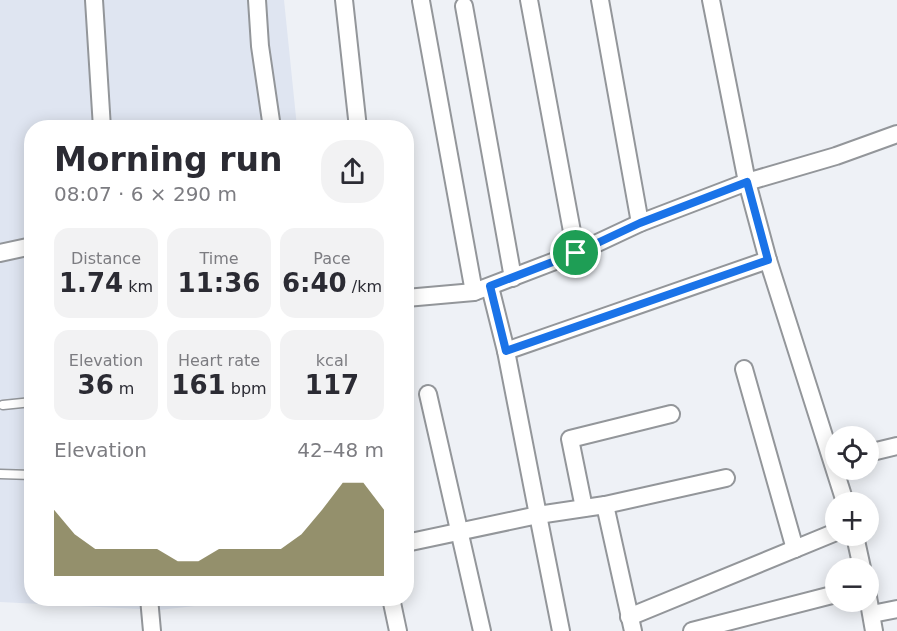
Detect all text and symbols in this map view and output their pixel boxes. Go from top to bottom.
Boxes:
text: Morning run [54,140,282,179]
button: share [321,140,384,203]
text: 08:07 · 6 × 290 m [54,182,237,206]
pin [550,227,601,278]
icon: arrive [559,236,592,269]
text: Distance [71,249,141,268]
text: Time [199,249,239,268]
text: Pace [313,249,351,268]
text: 1.74 [59,268,123,298]
text: 11:36 [178,268,260,298]
text: 6:40 [282,268,347,298]
text: km [123,277,153,296]
text: /km [347,277,382,296]
text: Elevation [69,351,143,370]
text: Heart rate [178,351,260,370]
text: kcal [316,351,348,370]
text: 36 [78,370,114,400]
text: 161 [171,370,226,400]
text: 117 [305,370,359,400]
text: m [114,379,134,398]
text: bpm [226,379,267,398]
map controls [825,426,879,612]
button: locate [825,426,879,480]
text: Elevation [54,438,147,462]
text: 42–48 m [297,438,384,462]
button: + [825,492,879,546]
button: − [825,558,879,612]

